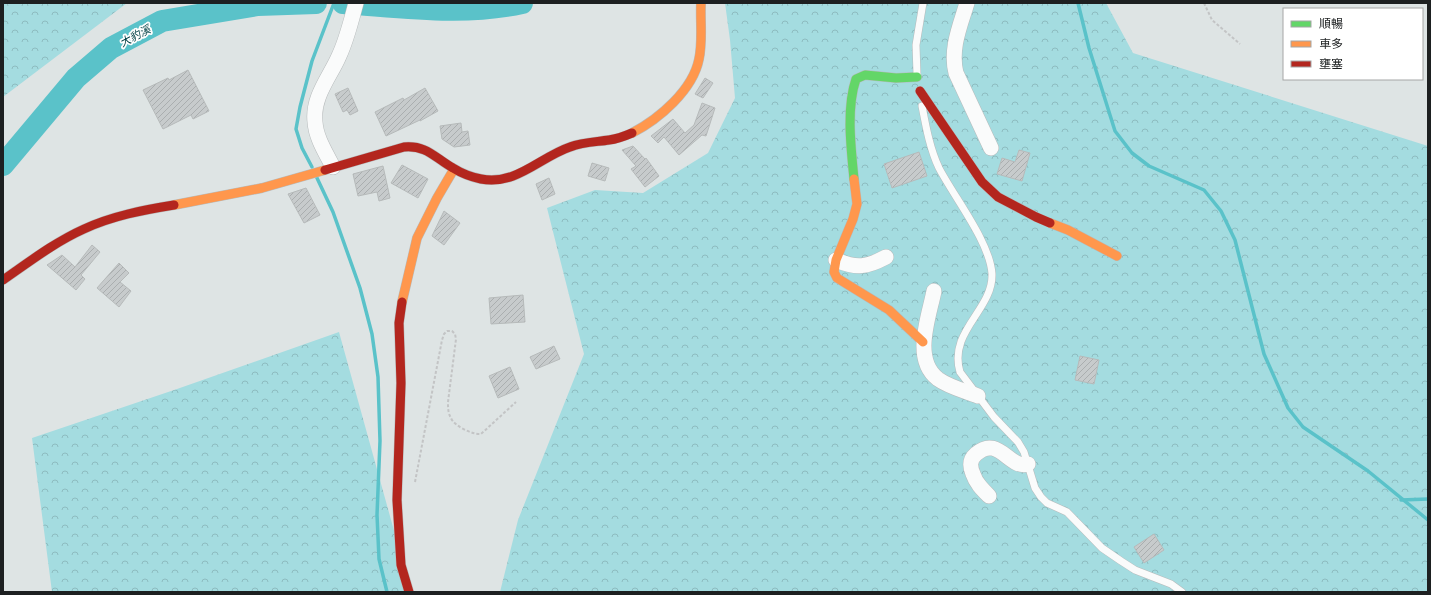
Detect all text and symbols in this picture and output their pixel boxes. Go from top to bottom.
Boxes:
legend [1283,8,1423,80]
text: 順暢 [1319,17,1343,31]
water label: 大豹溪 [118,22,155,50]
text: 車多 [1319,37,1343,51]
text: 壅塞 [1319,57,1343,71]

